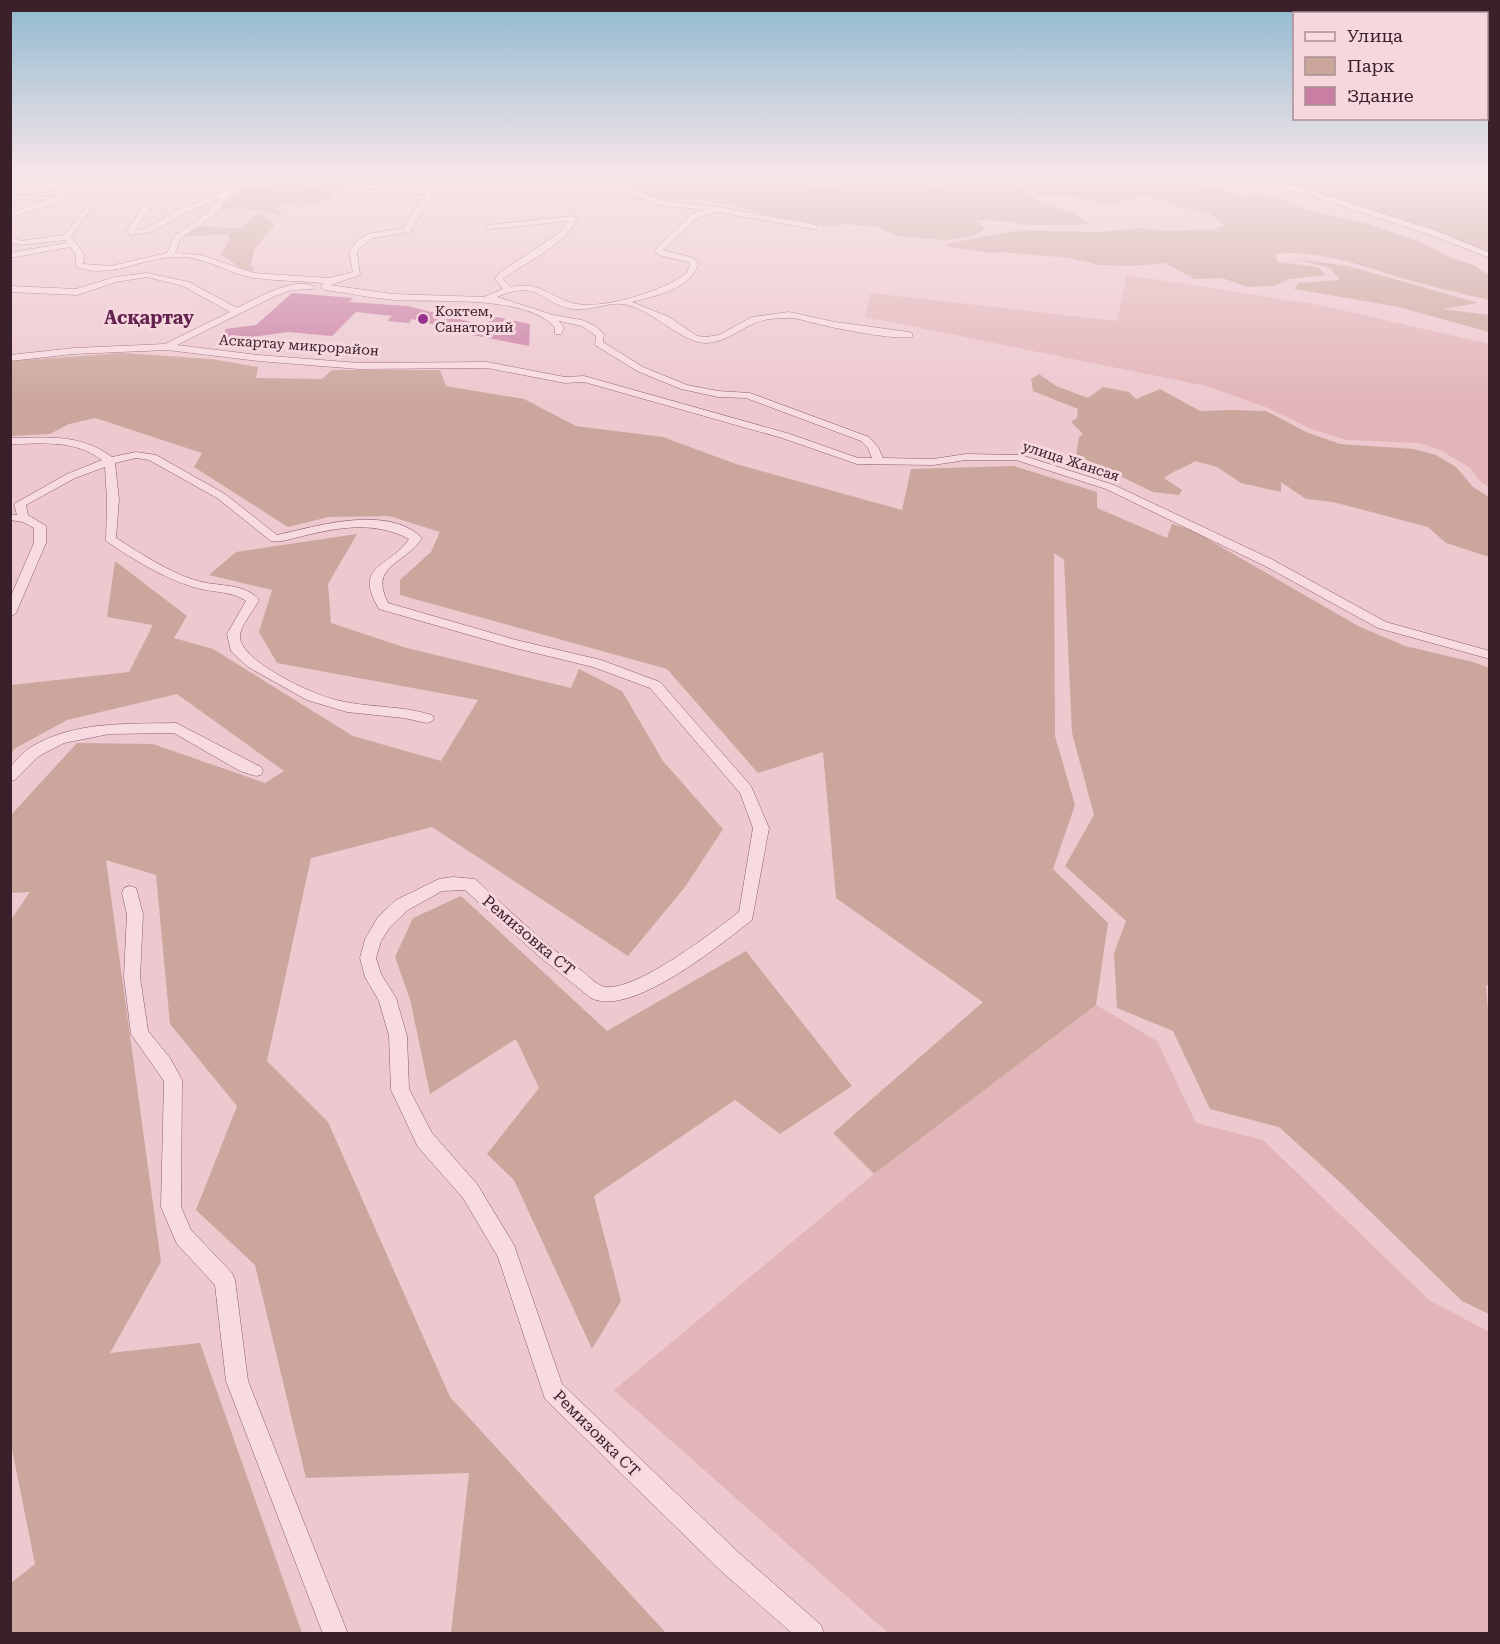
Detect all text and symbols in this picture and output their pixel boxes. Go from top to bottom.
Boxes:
legend [1293,12,1488,120]
text: Улица [1347,25,1403,46]
text: Парк [1347,55,1395,76]
text: Здание [1347,85,1414,106]
place label: Коктем, Санаторий [435,303,513,335]
district label: Асқартау [104,307,194,328]
marker: Коктем, Санаторий [416,312,430,326]
street label: Аскартау микрорайон [219,331,379,359]
street label: улица Жансая [1021,438,1121,484]
street label: Ремизовка СТ [479,891,579,980]
street label: Ремизовка СТ [549,1386,644,1481]

